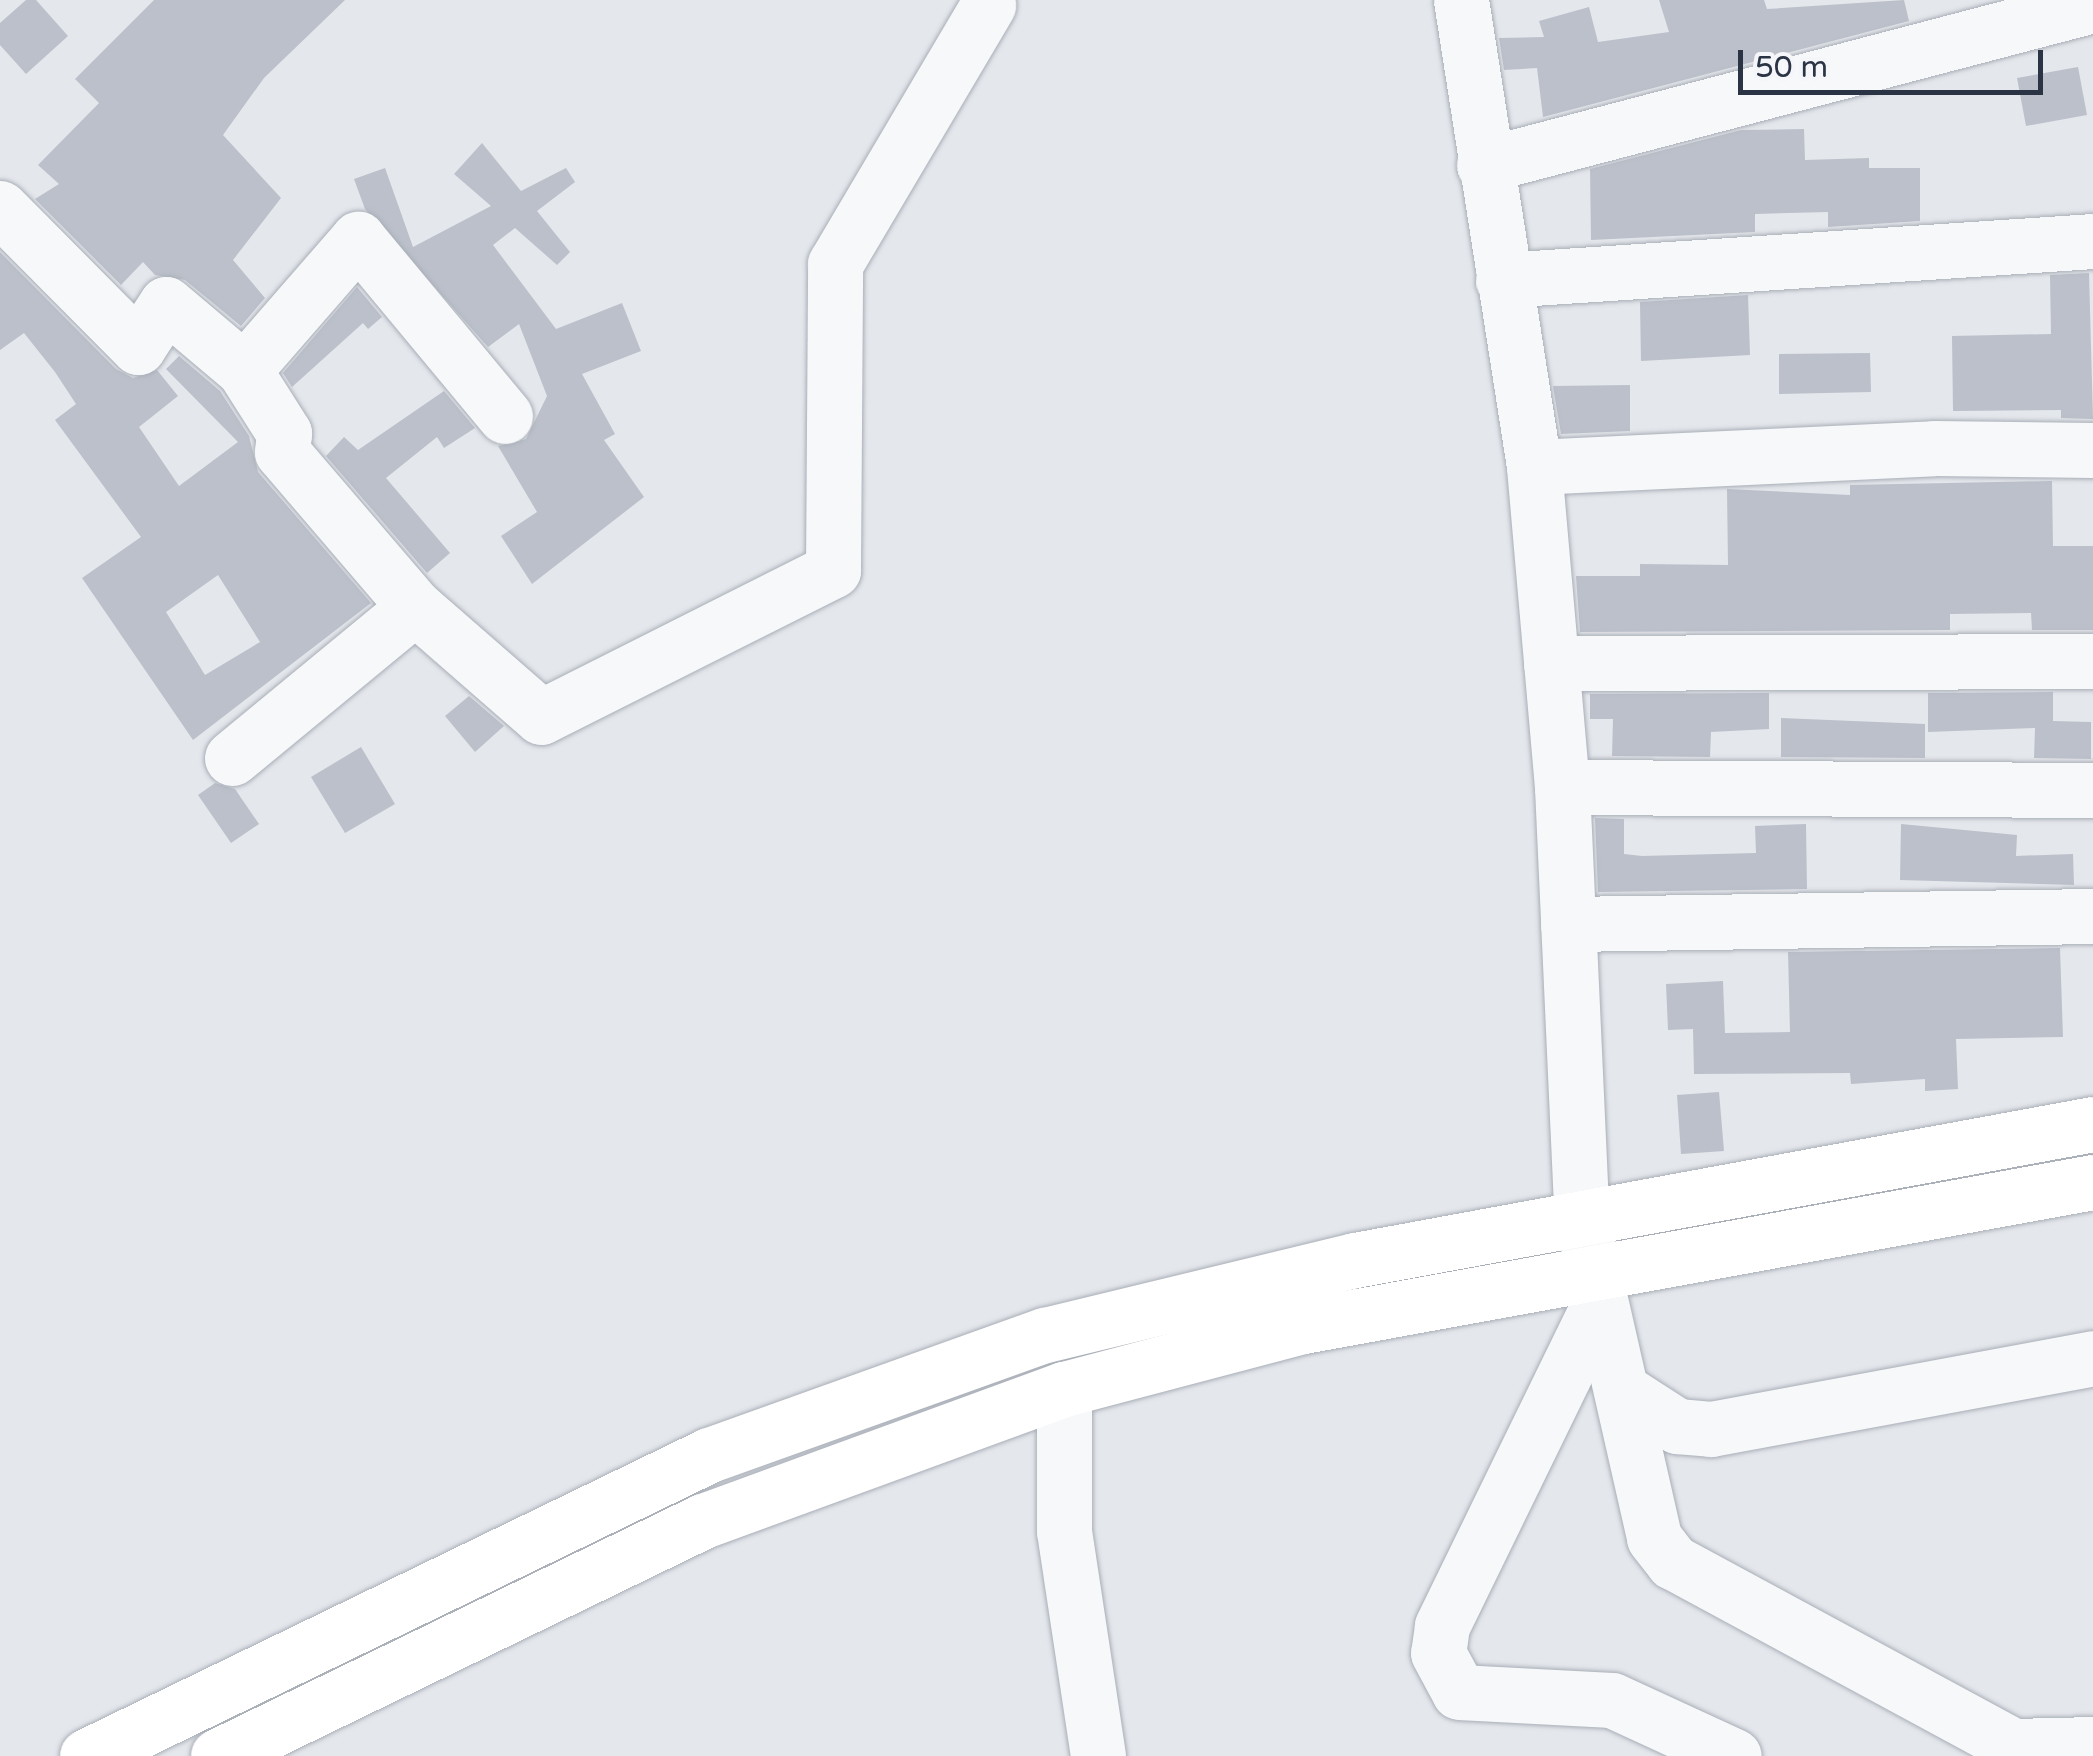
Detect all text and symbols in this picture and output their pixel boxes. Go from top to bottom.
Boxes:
scale bar [1743,30,2048,92]
text: 50 m [1755,49,1828,86]

